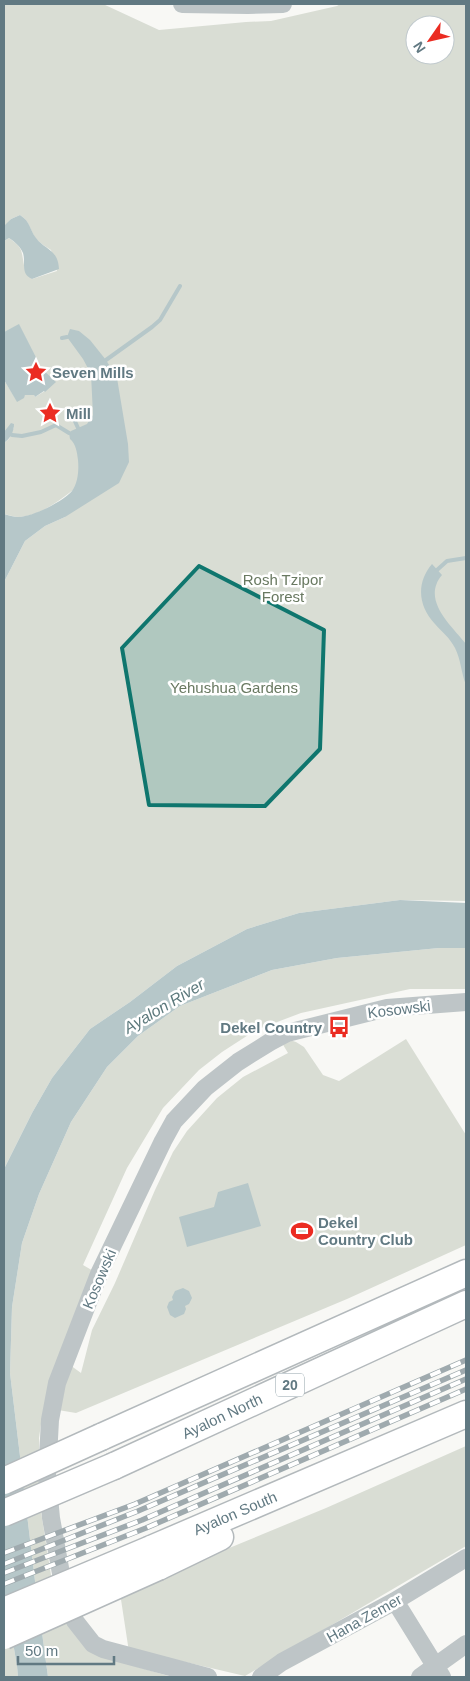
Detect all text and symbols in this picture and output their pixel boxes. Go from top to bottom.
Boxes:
north arrow [405,15,455,65]
text: N [410,39,429,56]
place icon: Seven Mills [23,359,49,385]
place label: Seven Mills [52,364,134,381]
place icon: Mill [37,400,63,426]
place label: Mill [66,405,91,422]
park label: Rosh Tzipor Forest [243,571,323,605]
park label: Yehushua Gardens [170,679,298,696]
water label: Ayalon River [120,975,208,1037]
street label: Kosowski [367,997,431,1021]
bus stop icon: Dekel Country [326,1014,352,1040]
place label: Dekel Country [220,1019,323,1036]
place label: Dekel Country Club [318,1214,413,1248]
sports icon: Dekel Country Club [289,1218,315,1244]
street label: Kosowski [79,1247,119,1311]
road number: 20 [276,1374,304,1396]
street label: Ayalon North [179,1390,265,1442]
street label: Ayalon South [191,1488,279,1538]
street label: Hana Zemer [323,1590,405,1646]
scale bar [18,1634,114,1666]
text: 50 m [25,1642,58,1659]

